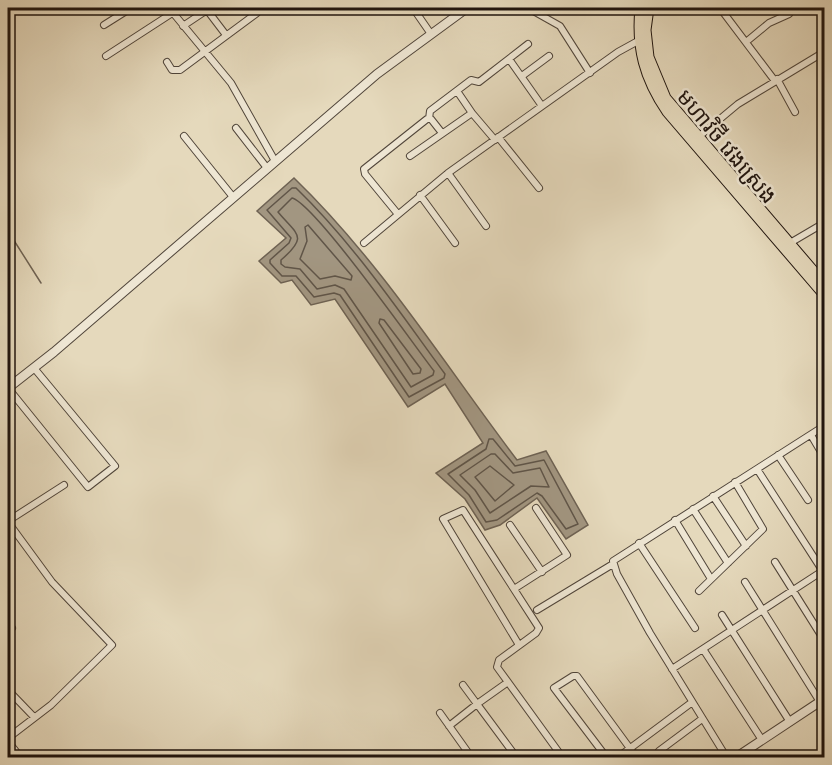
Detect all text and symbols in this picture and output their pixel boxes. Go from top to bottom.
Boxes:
street label: មហាវិថី វេងស្រេង [667,84,783,212]

